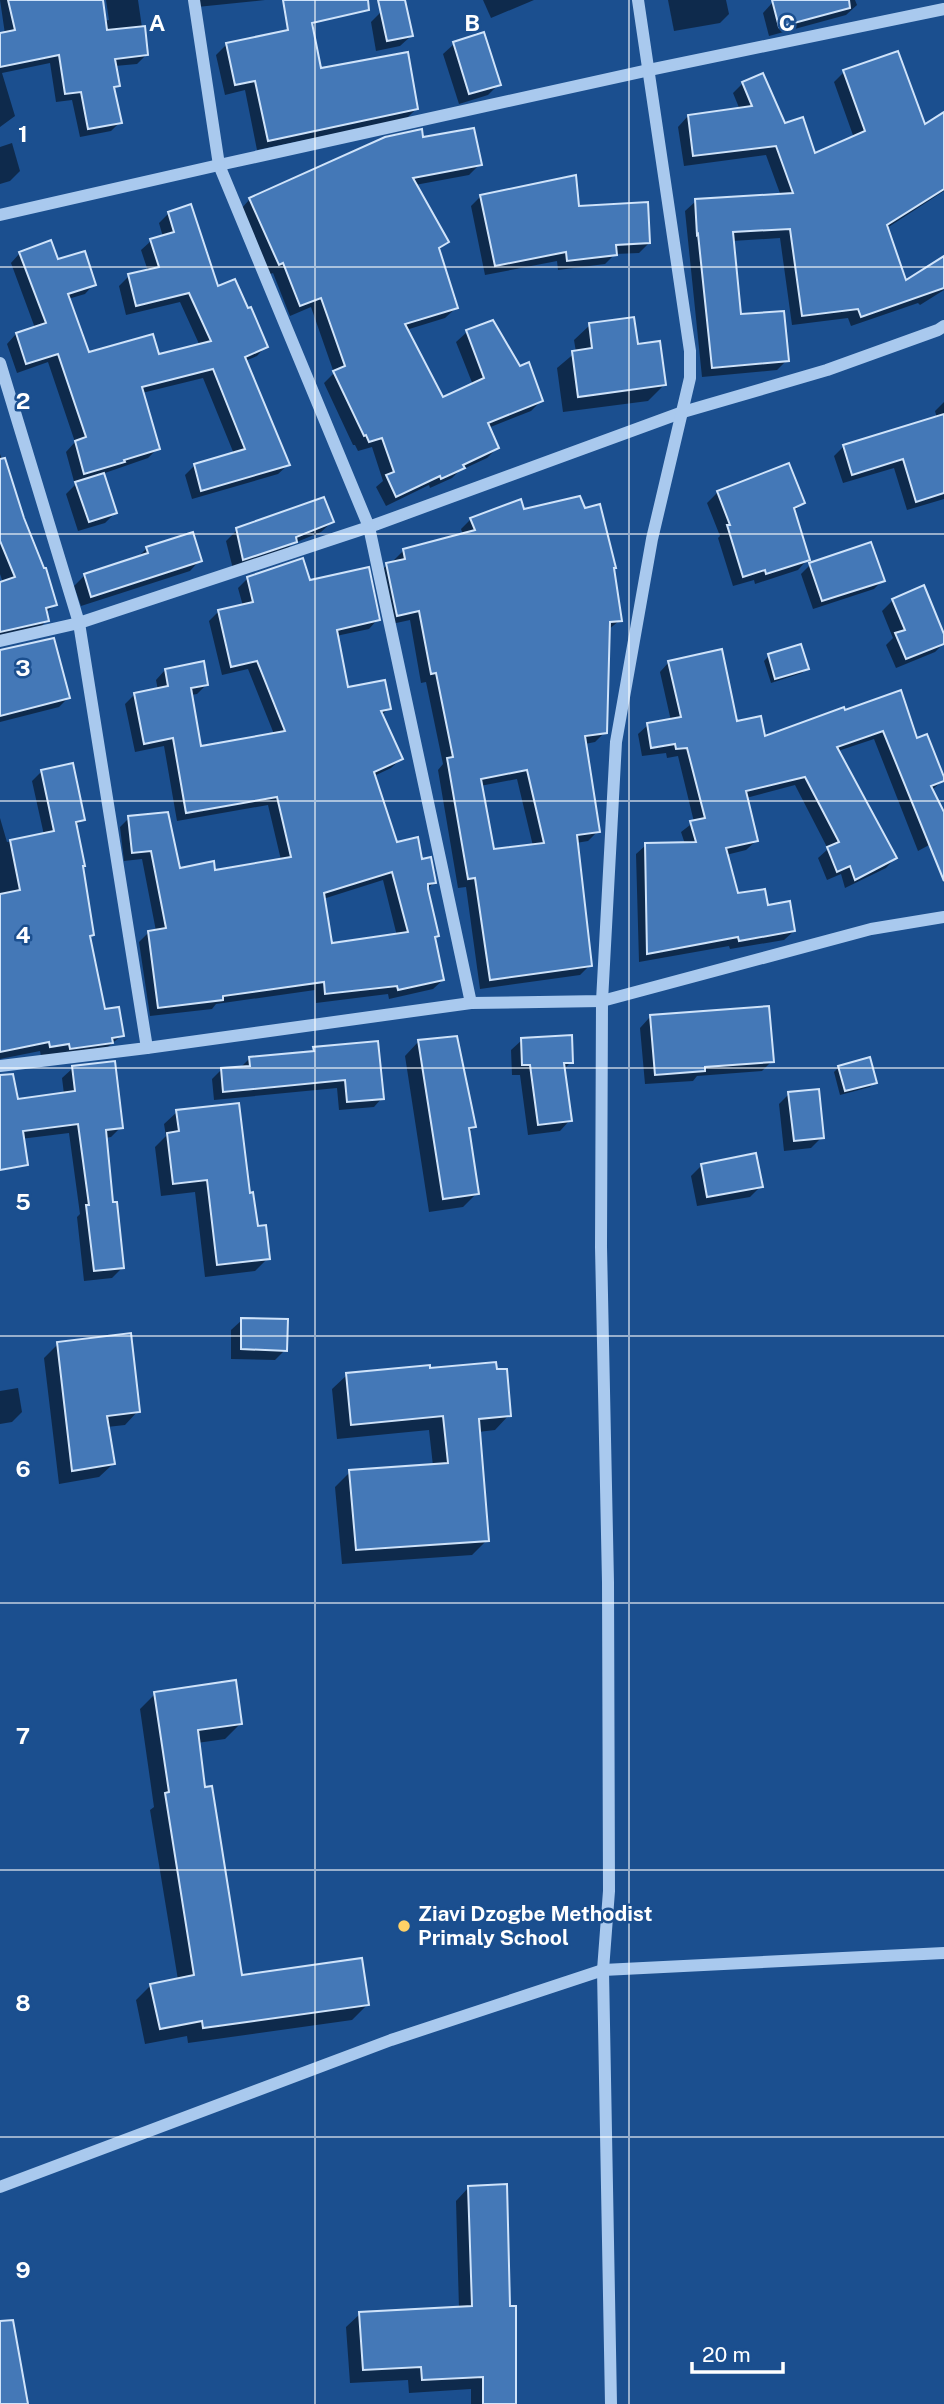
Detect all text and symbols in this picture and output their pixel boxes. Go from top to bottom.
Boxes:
text: A [149,9,166,36]
text: B [464,9,480,36]
text: C [779,9,795,36]
text: 1 [18,120,28,147]
text: 2 [16,387,30,414]
text: 3 [15,654,31,681]
text: 4 [15,921,31,948]
text: 5 [15,1188,31,1215]
text: 6 [15,1455,31,1482]
text: 7 [16,1722,30,1749]
place label: Ziavi Dzogbe Methodist Primaly School [418,1901,653,1950]
marker: Ziavi Dzogbe Methodist Primaly School [396,1918,412,1934]
text: 8 [15,1989,31,2016]
text: 9 [15,2256,31,2283]
scale bar [692,2330,783,2374]
text: 20 m [702,2342,751,2367]

